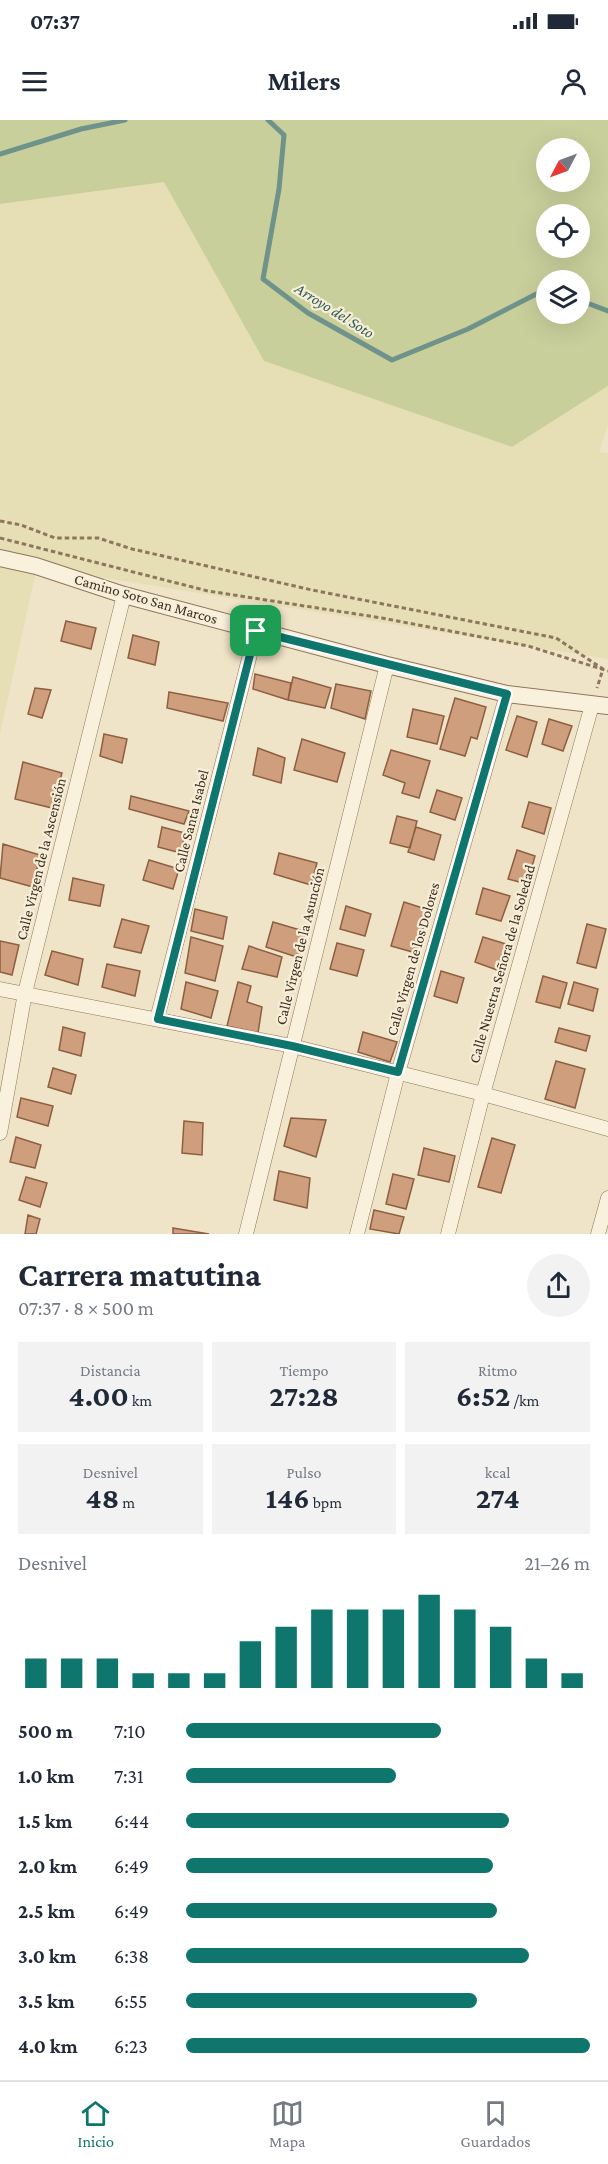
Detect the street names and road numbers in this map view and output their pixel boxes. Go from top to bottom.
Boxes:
street label: Camino Soto San Marcos [73,571,220,627]
street label: Calle Santa Isabel [171,768,212,874]
street label: Calle Virgen de la Ascensión [13,776,70,942]
street label: Calle Nuestra Señora de la Soledad [466,863,538,1065]
street label: Calle Virgen de la Asunción [273,865,328,1027]
street label: Calle Virgen de los Dolores [383,880,444,1038]

